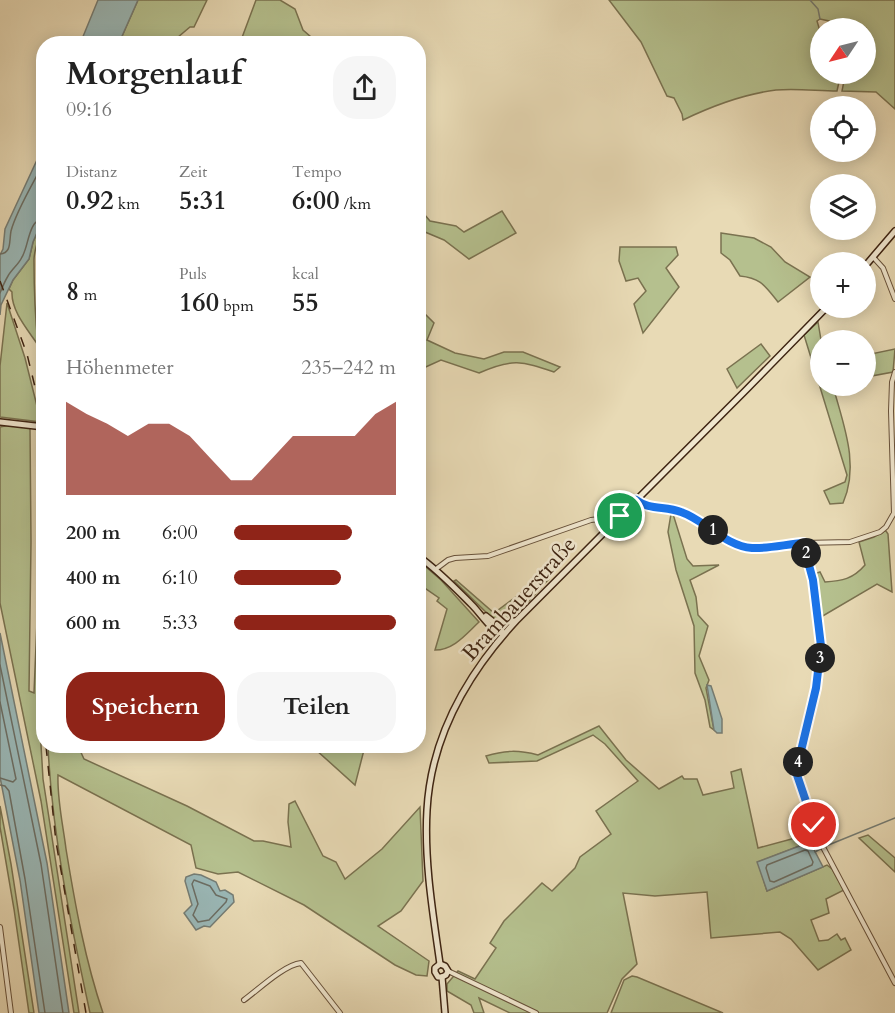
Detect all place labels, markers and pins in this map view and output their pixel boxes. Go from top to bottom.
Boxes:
pin [594,490,645,541]
pin: 1 [698,515,728,545]
pin: 2 [791,538,821,568]
pin: 3 [805,643,835,673]
pin: 4 [783,747,813,777]
pin [788,799,839,850]

